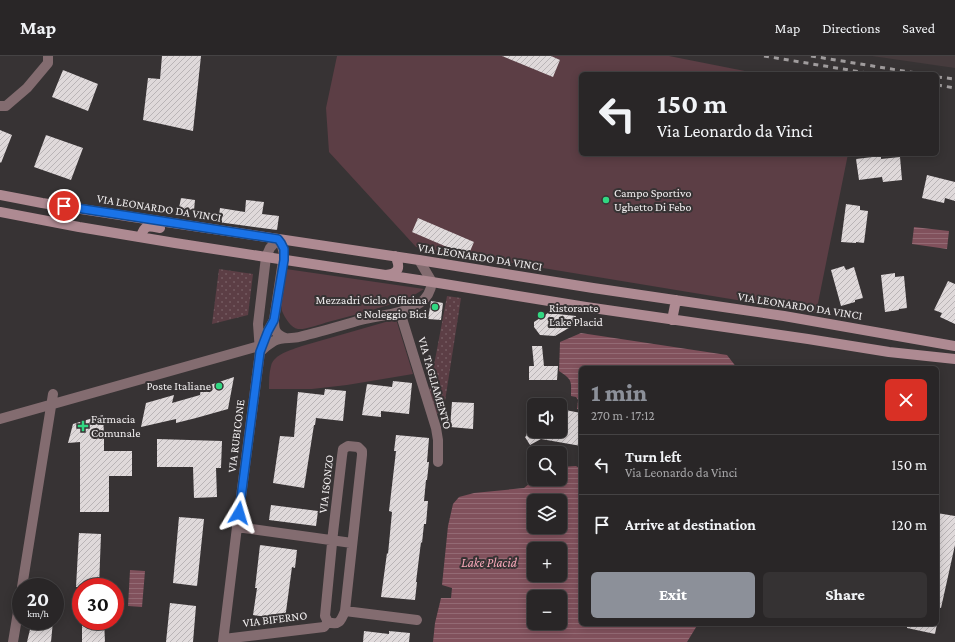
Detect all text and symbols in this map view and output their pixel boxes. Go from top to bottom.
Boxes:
text: Map [20,17,56,38]
text: Map [775,20,800,36]
text: Directions [822,20,880,36]
text: Saved [902,20,935,36]
icon: left [591,88,643,140]
text: 150 m [657,88,727,119]
text: Via Leonardo da Vinci [657,121,813,141]
place label: Campo Sportivo Ughetto Di Febo [614,186,692,214]
pin [47,189,81,223]
street label: VIA LEONARDO DA VINCI [96,191,223,225]
icon: arrive [53,195,75,217]
marker: Campo Sportivo Ughetto Di Febo [601,195,611,205]
street label: VIA LEONARDO DA VINCI [417,240,544,274]
street label: VIA LEONARDO DA VINCI [737,289,864,323]
place label: Mezzadri Ciclo Officina e Noleggio Bici [315,293,427,321]
place label: Ristorante Lake Placid [549,301,604,329]
marker: Mezzadri Ciclo Officina e Noleggio Bici [430,302,440,312]
marker: Ristorante Lake Placid [536,310,546,320]
street label: VIA TAGLIAMENTO [415,335,455,431]
place label: Poste Italiane [146,379,211,393]
text: 1 min [591,379,647,406]
button: close [885,379,927,421]
marker: Poste Italiane [214,381,224,391]
street label: VIA RUBICONE [225,398,247,473]
map controls [527,398,567,630]
button: sound [527,398,567,438]
text: 270 m · 17:12 [591,408,655,423]
place label: Farmacia Comunale [91,412,140,440]
marker: Farmacia Comunale [78,421,88,431]
button: search [527,446,567,486]
text: Turn left [625,449,681,465]
street label: VIA ISONZO [315,454,337,514]
icon: left [591,454,613,476]
text: 150 m [892,457,927,473]
text: Via Leonardo da Vinci [625,465,737,480]
position arrow [218,492,260,534]
button: layers [527,494,567,534]
icon: arrive [591,514,613,536]
text: Arrive at destination [625,517,756,533]
text: 120 m [892,517,927,533]
button: + [527,542,567,582]
water label: Lake Placid [461,555,518,570]
button: Exit [591,572,755,618]
button: Share [763,572,927,618]
speed limit sign: 30 [72,578,124,630]
text: 20 [27,588,49,610]
button: − [527,590,567,630]
text: km/h [27,608,49,619]
street label: VIA BIFERNO [242,608,308,630]

